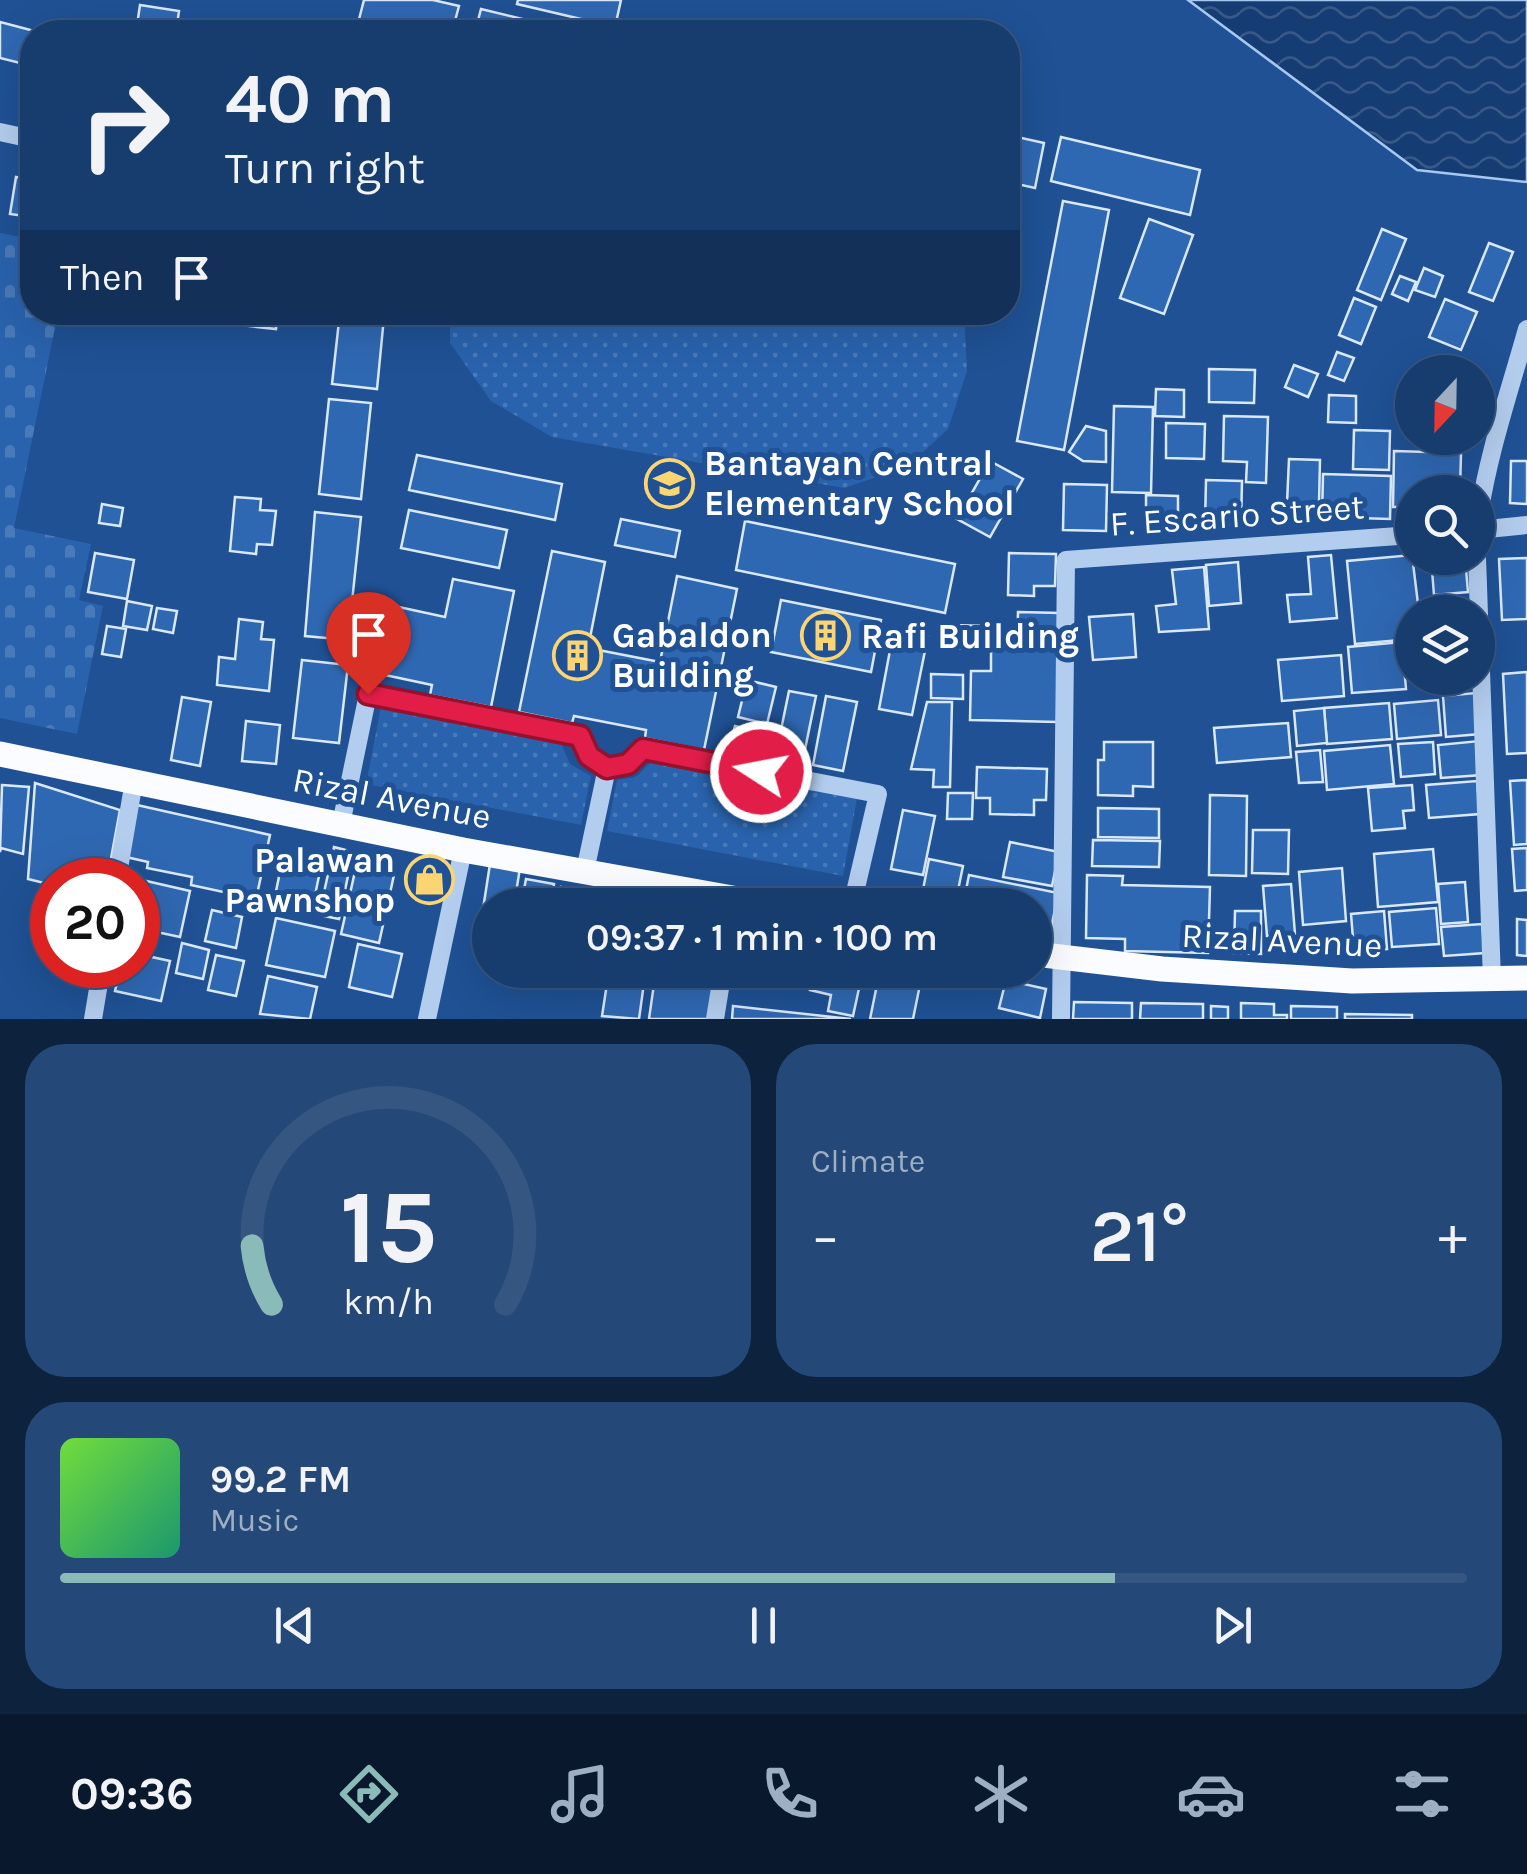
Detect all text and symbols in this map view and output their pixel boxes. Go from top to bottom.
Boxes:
text: 40 m [225,58,395,140]
icon: right [60,60,190,190]
text: Turn right [225,142,425,194]
icon: arrive [164,250,219,305]
text: Then [60,255,144,300]
north arrow [1395,355,1495,455]
map controls [1395,355,1495,695]
place label: Bantayan Central Elementary School [704,443,1015,525]
school or university icon: Bantayan Central Elementary School [643,457,695,509]
button: search [1395,475,1495,575]
street label: F. Escario Street [1108,486,1366,545]
pin [326,592,411,695]
button: layers [1395,595,1495,695]
icon: arrive [341,607,396,662]
building icon: Rafi Building [800,610,852,662]
place label: Gabaldon Building [612,615,772,697]
place label: Rafi Building [861,616,1079,658]
building icon: Gabaldon Building [551,629,603,681]
position arrow [709,720,813,824]
street label: Rizal Avenue [289,759,494,838]
place label: Palawan Pawnshop [224,840,395,921]
shop icon: Palawan Pawnshop [404,854,456,906]
speed limit sign: 20 [30,858,160,988]
text: 09:37 · 1 min · 100 m [586,915,938,960]
street label: Rizal Avenue [1181,915,1383,966]
text: Climate [811,1143,925,1180]
text: 15 [339,1167,437,1288]
text: 21° [1089,1192,1189,1280]
text: − [811,1204,840,1268]
text: + [1438,1204,1467,1268]
text: km/h [343,1281,433,1323]
text: 99.2 FM [210,1457,351,1502]
text: Music [210,1502,299,1539]
icon: previous [267,1598,322,1653]
icon: pause [736,1598,791,1653]
icon: next [1205,1598,1260,1653]
icon: directions [334,1759,404,1829]
icon: music [545,1759,615,1829]
icon: phone [755,1759,825,1829]
icon: climate [966,1759,1036,1829]
icon: car [1176,1759,1246,1829]
icon: filters [1387,1759,1457,1829]
text: 09:36 [70,1768,194,1820]

